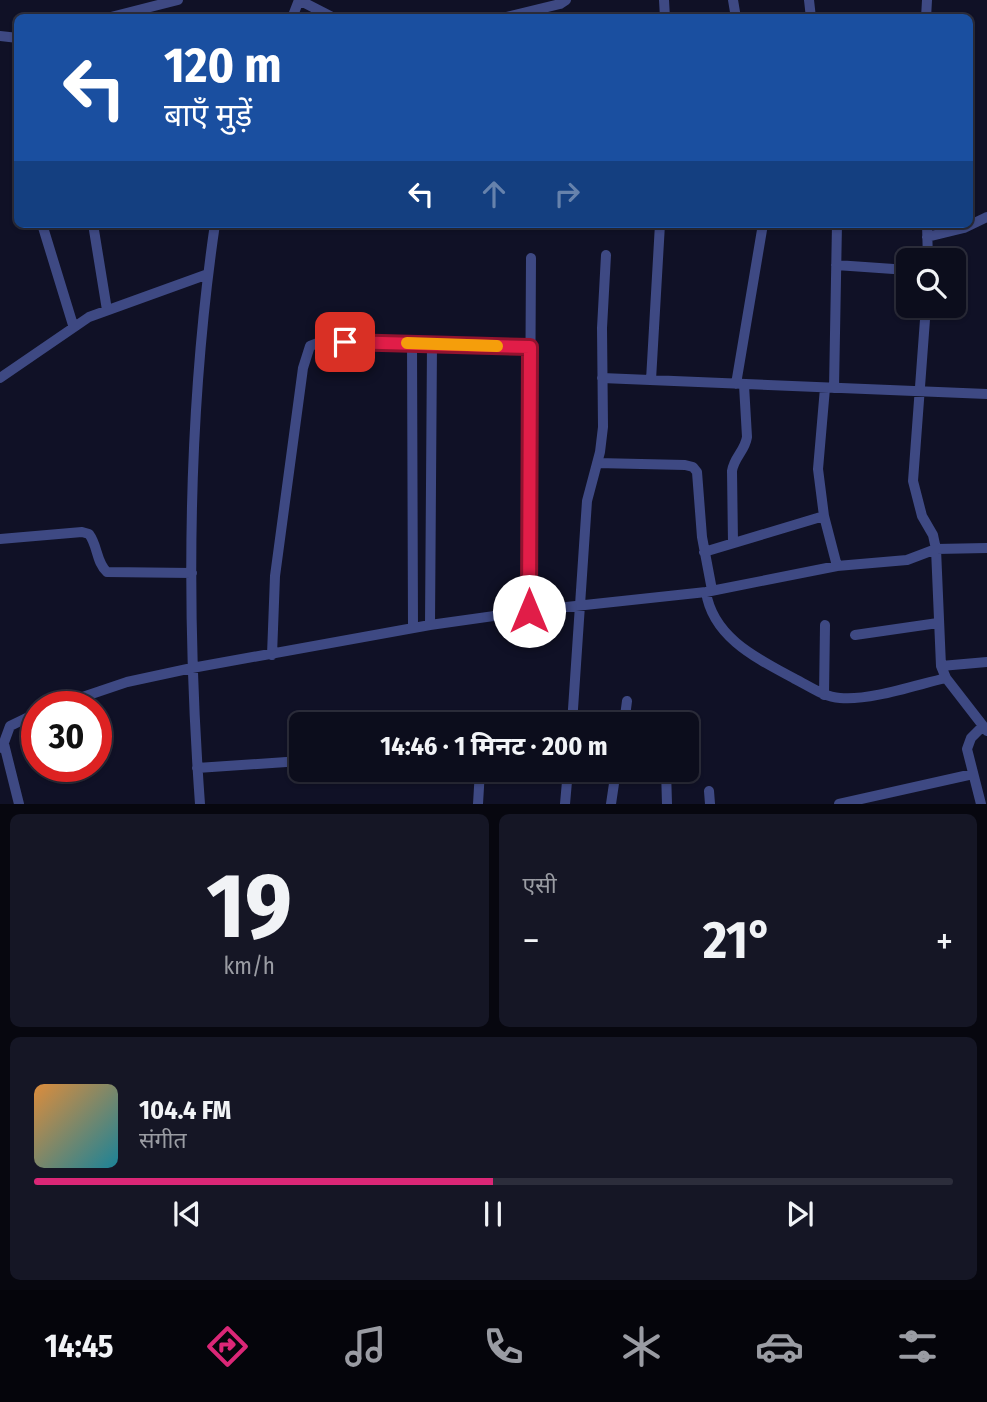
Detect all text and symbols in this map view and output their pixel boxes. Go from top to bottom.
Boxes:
text: 120 m [164,36,282,95]
icon: left [49,42,140,133]
text: बाएँ मुड़ें [164,96,252,134]
icon: left [402,175,440,213]
icon: ahead [475,175,513,213]
icon: right [548,175,586,213]
map controls [896,248,966,318]
button: search [896,248,966,318]
pin [315,312,375,372]
icon: arrive [326,323,364,361]
position arrow [492,574,566,648]
speed limit sign: 30 [21,691,112,782]
text: 14:46 · 1 मिनट · 200 m [380,731,608,762]
text: 19 [206,852,292,961]
text: एसी [523,871,557,899]
text: 21° [703,909,772,972]
text: − [523,918,540,964]
text: + [936,918,953,964]
text: km/h [224,952,275,980]
text: 104.4 FM [139,1095,231,1126]
text: संगीत [139,1126,187,1154]
icon: previous [168,1195,206,1233]
icon: pause [474,1195,512,1233]
icon: next [781,1195,819,1233]
icon: directions [203,1322,252,1371]
icon: music [341,1322,390,1371]
icon: phone [479,1322,528,1371]
icon: climate [617,1322,666,1371]
icon: car [755,1322,804,1371]
icon: filters [893,1322,942,1371]
text: 14:45 [45,1327,114,1365]

